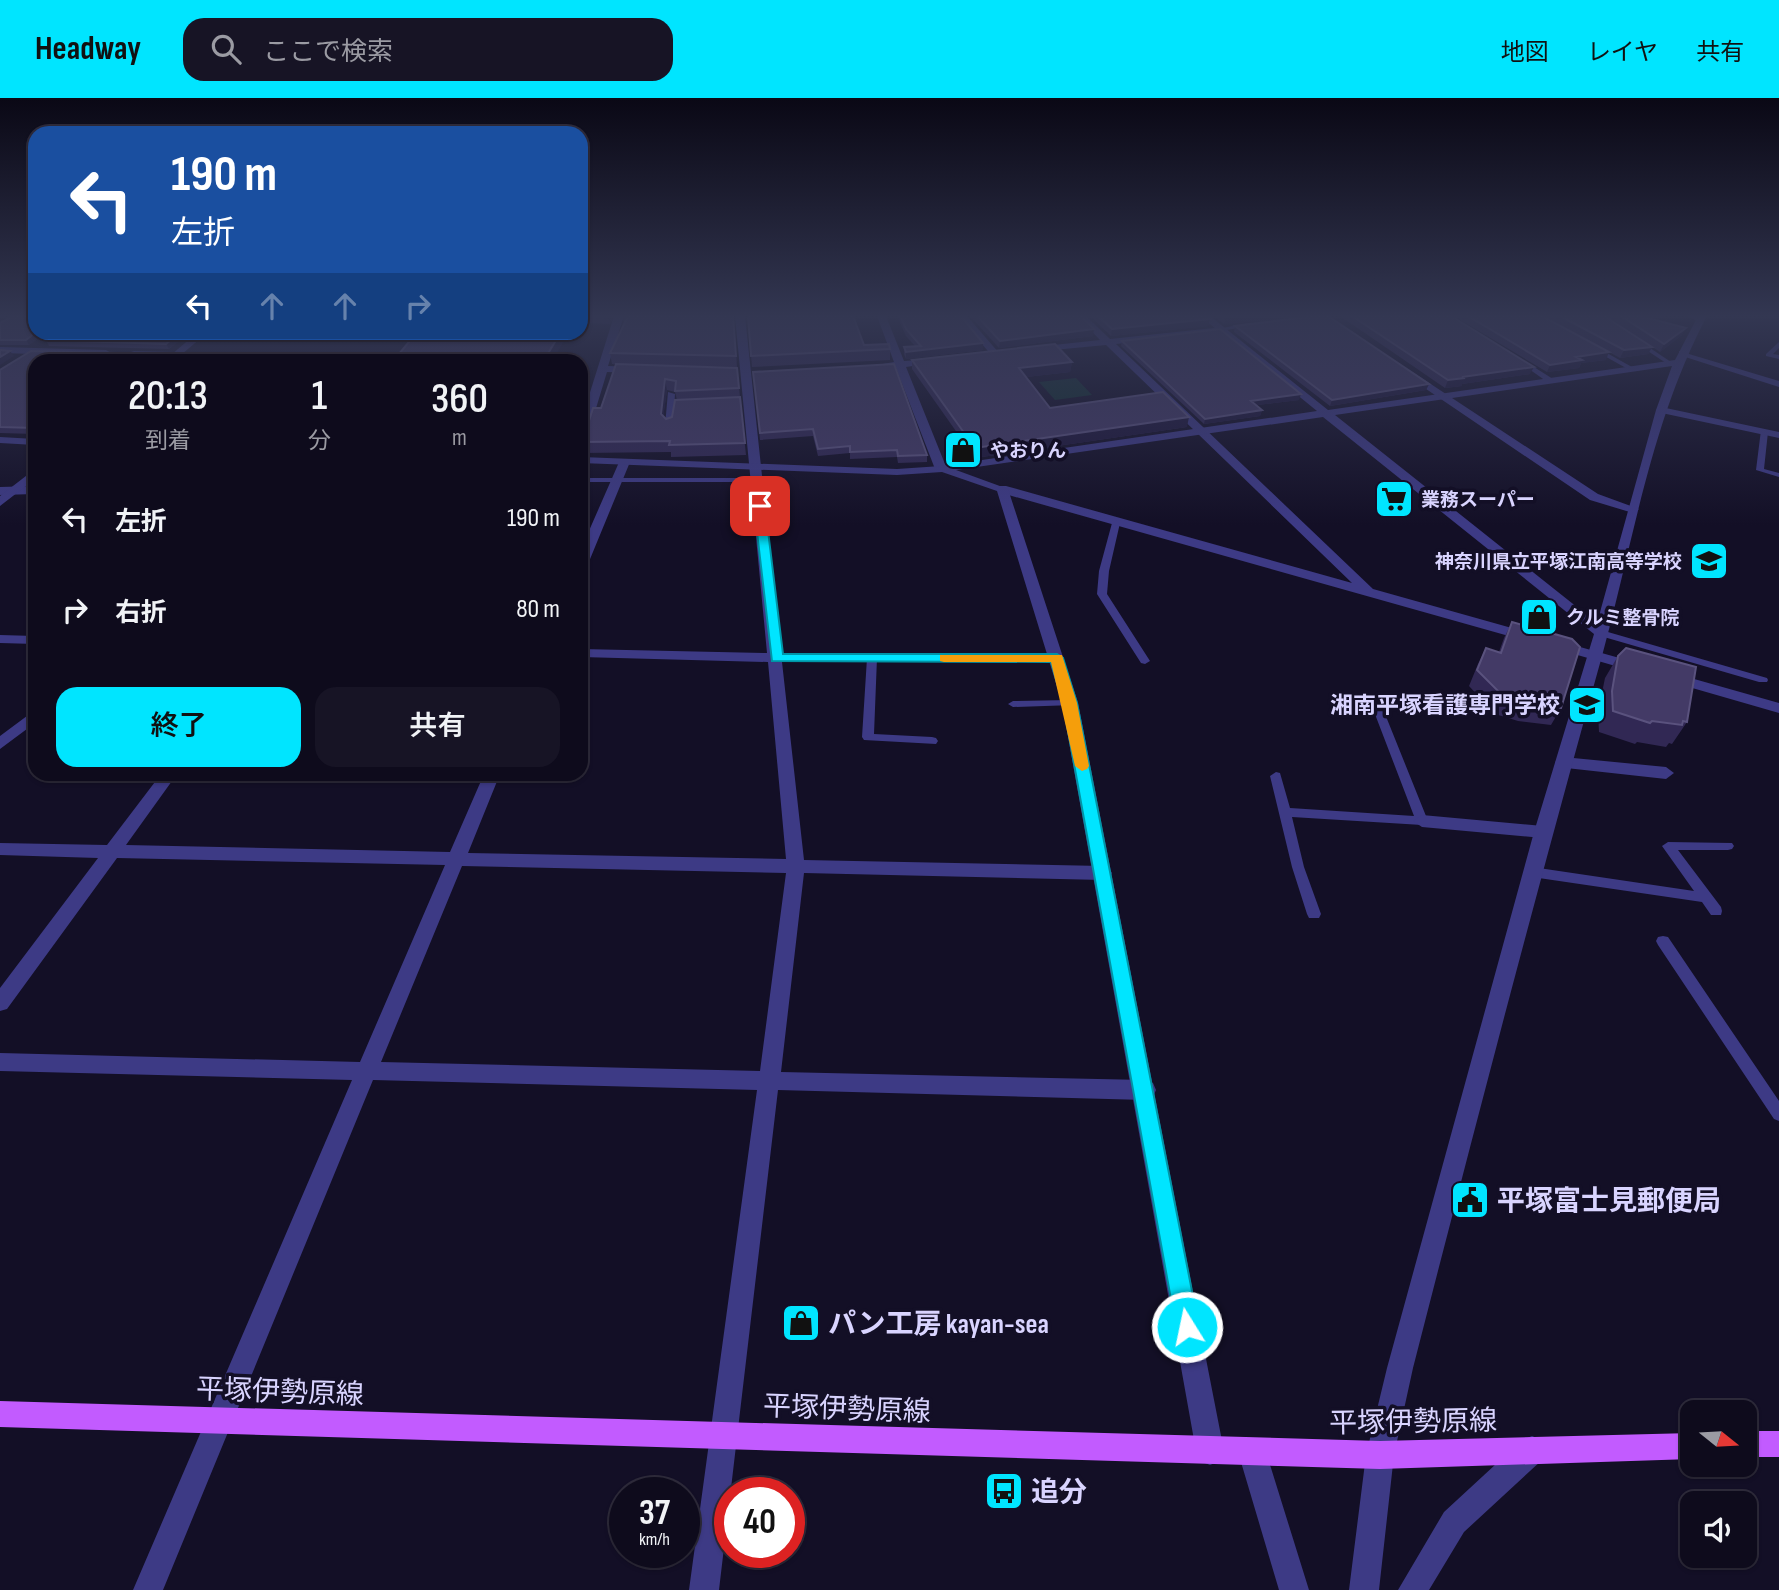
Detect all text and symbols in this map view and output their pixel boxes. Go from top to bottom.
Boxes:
search box [183,18,673,81]
text: Headway [35,29,141,69]
icon: search [207,30,245,68]
text: ここで検索 [263,37,393,68]
text: 地図 [1501,38,1549,67]
text: レイヤ [1587,38,1658,67]
text: 共有 [1696,38,1744,67]
text: 190 m [171,146,277,205]
icon: left [56,154,147,245]
text: 左折 [171,214,235,253]
icon: left [180,287,218,325]
icon: ahead [253,287,291,325]
icon: ahead [326,287,364,325]
icon: right [399,287,437,325]
text: 20:13 [128,371,208,422]
text: 1 [312,371,327,422]
text: 360 [431,374,488,425]
text: m [452,424,467,452]
text: 到着 [145,427,191,455]
text: 分 [308,427,331,455]
shop icon: やおりん [942,429,984,471]
place label: やおりん [990,440,1066,463]
pin [730,476,790,536]
supermarket icon: 業務スーパー [1373,478,1415,520]
icon: arrive [741,487,779,525]
place label: 業務スーパー [1421,489,1535,512]
icon: left [56,500,94,538]
text: 190 m [507,503,560,534]
text: 左折 [115,507,167,538]
school or university icon: 神奈川県立平塚江南高等学校 [1688,540,1730,582]
place label: 神奈川県立平塚江南高等学校 [1435,551,1682,574]
icon: right [56,591,94,629]
text: 80 m [516,594,560,625]
shop icon: クルミ整骨院 [1518,596,1560,638]
text: 右折 [115,598,167,629]
place label: クルミ整骨院 [1566,607,1679,630]
school or university icon: 湘南平塚看護専門学校 [1566,684,1608,726]
button: 終了 [56,687,301,767]
button: 共有 [315,687,560,767]
place label: 湘南平塚看護専門学校 [1330,692,1560,720]
public building icon: 平塚富士見郵便局 [1449,1179,1491,1221]
place label: 平塚富士見郵便局 [1497,1185,1721,1218]
position arrow [1150,1290,1224,1364]
shop icon: パン工房 kayan-sea [780,1302,822,1344]
place label: パン工房 kayan-sea [828,1308,1049,1341]
street label: 平塚伊勢原線 [195,1373,364,1412]
street label: 平塚伊勢原線 [762,1390,931,1429]
north arrow [1680,1400,1757,1477]
map controls [1680,1400,1757,1568]
street label: 平塚伊勢原線 [1329,1405,1497,1440]
bus stop icon: 追分 [983,1470,1025,1512]
place label: 追分 [1031,1476,1087,1509]
speed limit sign: 40 [714,1477,805,1568]
button: sound [1680,1491,1757,1568]
text: 37 [639,1492,670,1535]
text: km/h [639,1529,670,1550]

